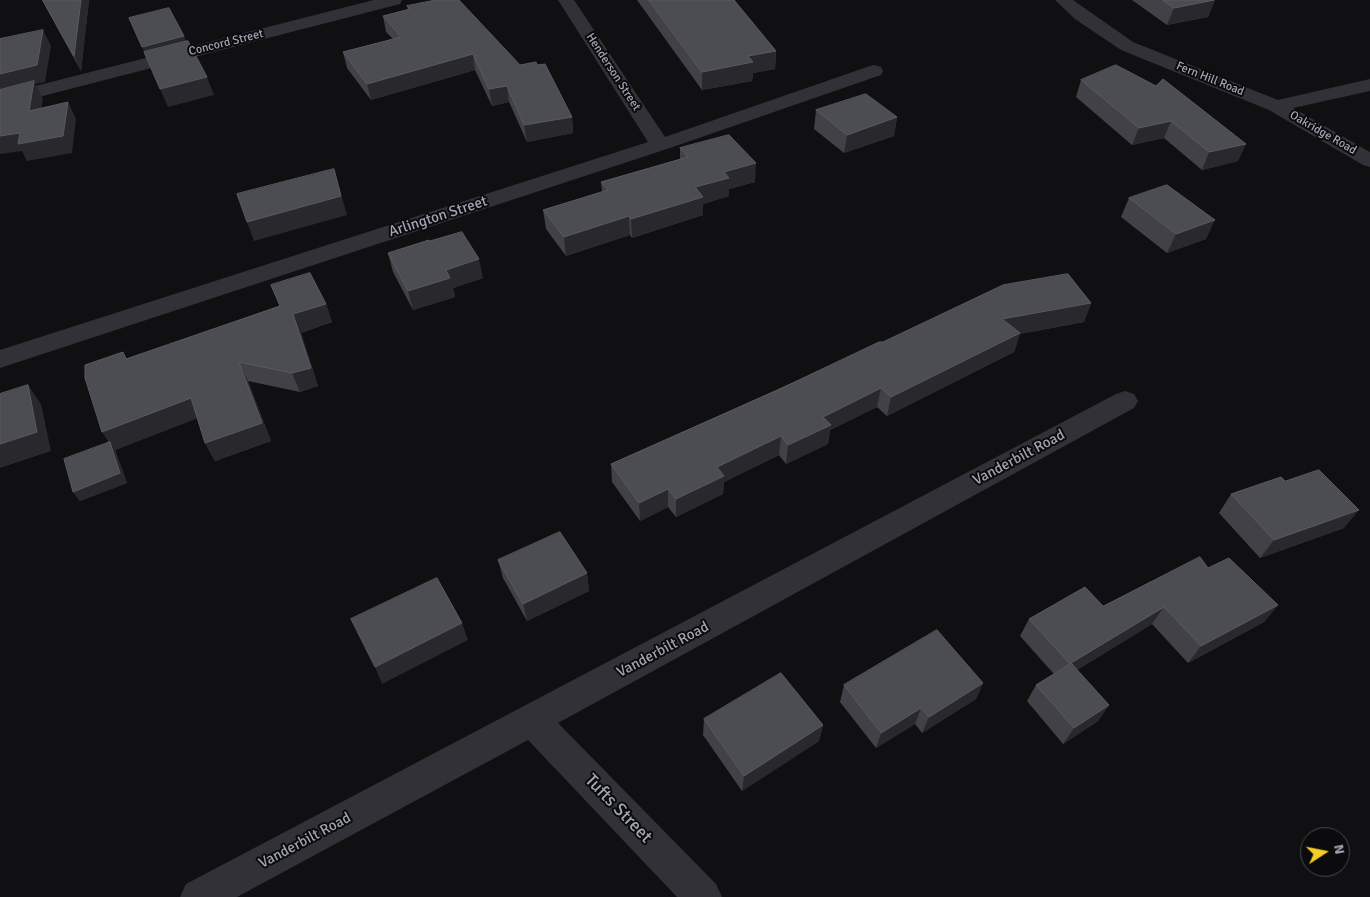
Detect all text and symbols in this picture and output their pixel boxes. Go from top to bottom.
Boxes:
street label: Concord Street [187,27,265,59]
street label: Henderson Street [583,31,643,113]
street label: Fern Hill Road [1174,59,1246,99]
street label: Oakridge Road [1287,108,1359,158]
street label: Arlington Street [386,193,490,241]
street label: Vanderbilt Road [970,426,1068,490]
street label: Vanderbilt Road [614,618,712,682]
street label: Tufts Street [580,770,656,848]
street label: Vanderbilt Road [256,809,354,873]
north arrow [1300,827,1350,877]
text: N [1330,843,1349,856]

